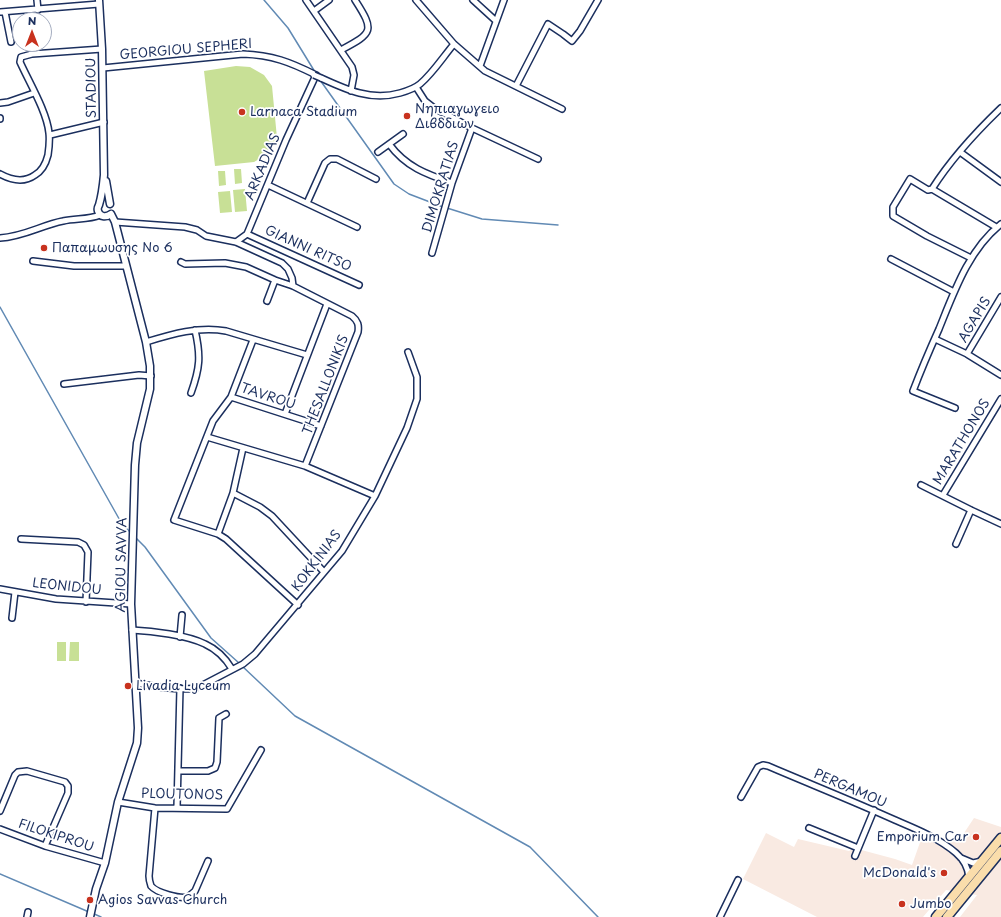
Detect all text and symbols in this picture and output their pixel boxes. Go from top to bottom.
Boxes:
north arrow [12,12,52,52]
text: N [28,12,36,29]
street label: GEORGIOU SEPHERI [119,36,253,64]
street label: STADIOU [84,58,100,118]
place label: Νηπιαγωγειο Διβδδιων [415,101,500,132]
place label: Larnaca Stadium [250,104,357,120]
marker: Larnaca Stadium [237,107,247,117]
marker: Νηπιαγωγειο Διβδδιων [402,111,412,121]
street label: ARKADIAS [242,131,284,203]
street label: DIMOKRATIAS [420,139,462,235]
street label: GIANNI RITSO [262,223,354,275]
place label: Παπαμωυσης No 6 [52,240,173,256]
marker: Παπαμωυσης No 6 [39,243,49,253]
street label: AGAPIS [955,295,995,345]
street label: THESALLONIKIS [300,333,352,437]
street label: TAVROU [238,381,298,413]
street label: MARATHONOS [930,396,994,488]
street label: AGIOU SAVVA [113,517,131,613]
street label: KOKKINIAS [289,527,345,595]
street label: LEONIDOU [32,576,102,598]
place label: Livadia Lyceum [136,678,231,694]
marker: Livadia Lyceum [123,681,133,691]
street label: PERGAMOU [811,767,889,811]
street label: PLOUTONOS [141,786,223,804]
street label: FILOKIPROU [16,816,96,856]
place label: Emporium Car [877,829,968,845]
marker: Emporium Car [971,832,981,842]
place label: McDonald's [863,865,936,881]
marker: McDonald's [939,868,949,878]
place label: Agios Savvas Church [98,892,227,908]
marker: Agios Savvas Church [85,895,95,905]
place label: Jumbo [910,896,952,912]
marker: Jumbo [897,899,907,909]

